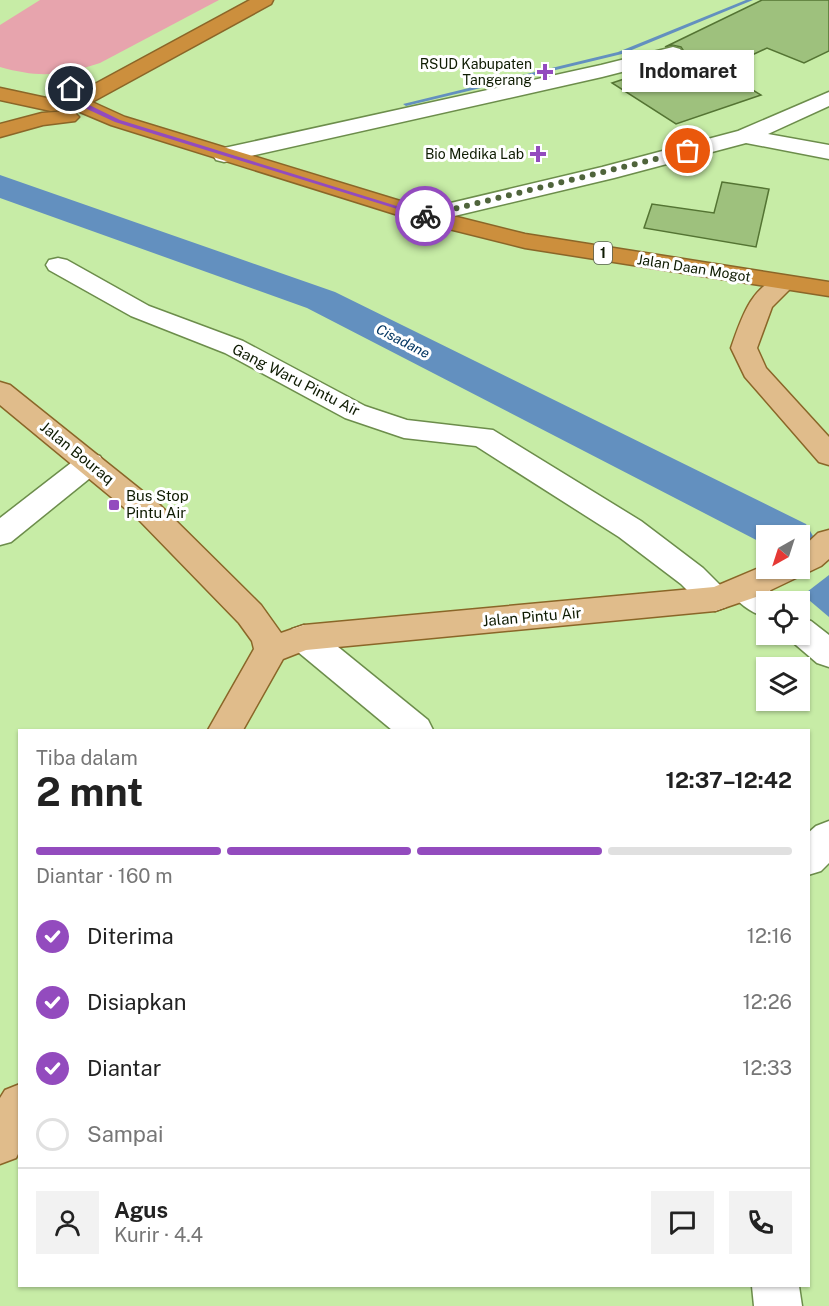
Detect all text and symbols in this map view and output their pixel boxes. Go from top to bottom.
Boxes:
callout: Indomaret [622,49,754,91]
place label: RSUD Kabupaten Tangerang [420,56,532,88]
text: Indomaret [639,59,737,83]
pin [45,63,96,114]
marker: RSUD Kabupaten Tangerang [536,63,554,81]
icon: home [54,72,87,105]
pin [662,125,713,176]
icon: bag [671,134,704,167]
marker: Bio Medika Lab [529,145,547,163]
place label: Bio Medika Lab [425,146,524,162]
courier [395,186,455,246]
icon: bike [409,200,442,233]
road number: 1 [594,242,612,264]
street label: Jalan Daan Mogot [636,251,752,285]
water label: Cisadane [374,321,433,361]
street label: Gang Waru Pintu Air [230,340,363,419]
street label: Jalan Bouraq [37,418,117,487]
place label: Bus Stop Pintu Air [126,487,189,521]
marker: Bus Stop Pintu Air [107,498,121,512]
north arrow [756,525,810,579]
map controls [756,525,810,711]
button: locate [756,591,810,645]
street label: Jalan Pintu Air [482,604,582,629]
button: layers [756,657,810,711]
text: Tiba dalam [36,746,138,770]
text: 12:37–12:42 [665,767,792,793]
text: 2 mnt [36,769,143,815]
text: Diantar · 160 m [36,864,173,888]
icon: check [36,920,69,953]
text: Diterima [87,923,174,949]
text: 12:16 [747,924,792,948]
icon: check [36,986,69,1019]
text: Disiapkan [87,989,186,1015]
text: 12:26 [743,990,792,1014]
icon: check [36,1052,69,1085]
text: Diantar [87,1055,161,1081]
text: 12:33 [742,1056,792,1080]
text: Sampai [87,1121,163,1147]
button: person [36,1191,99,1254]
button: chat [651,1191,714,1254]
button: phone [729,1191,792,1254]
text: Agus [114,1197,168,1223]
text: Kurir · 4.4 [114,1223,203,1247]

